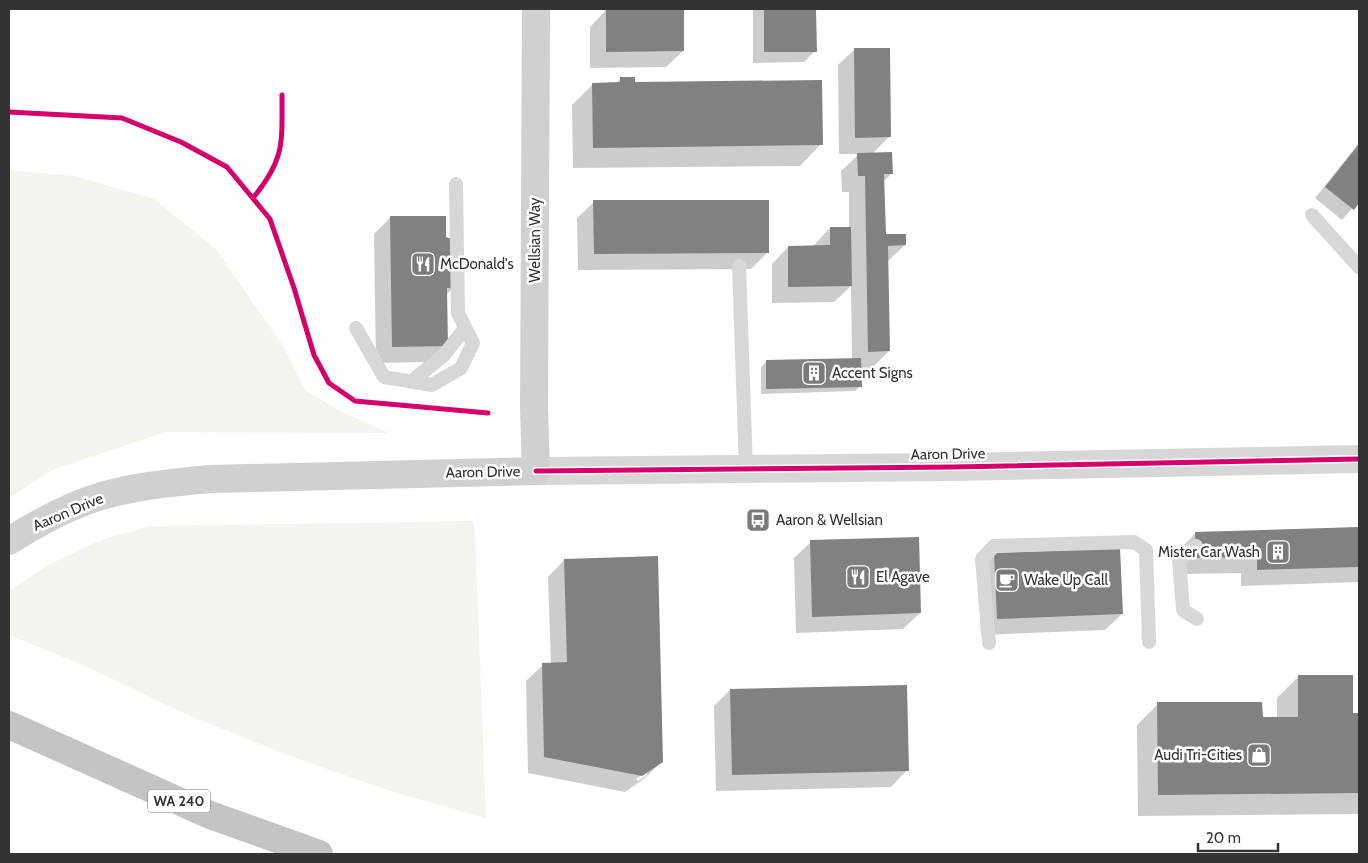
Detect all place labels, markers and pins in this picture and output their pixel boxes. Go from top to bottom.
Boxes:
restaurant icon: McDonald's [410,251,436,277]
place label: McDonald's [440,255,514,273]
building icon: Accent Signs [801,360,827,386]
place label: Accent Signs [832,364,913,382]
bus stop icon: Aaron & Wellsian [745,507,771,533]
place label: Aaron & Wellsian [776,511,883,529]
building icon: Mister Car Wash [1265,539,1291,565]
place label: Mister Car Wash [1158,543,1260,561]
restaurant icon: El Agave [845,564,871,590]
cafe icon: Wake Up Call [994,567,1020,593]
place label: El Agave [876,568,930,586]
place label: Wake Up Call [1024,571,1109,589]
shop icon: Audi Tri-Cities [1246,742,1272,768]
place label: Audi Tri-Cities [1154,746,1242,764]

